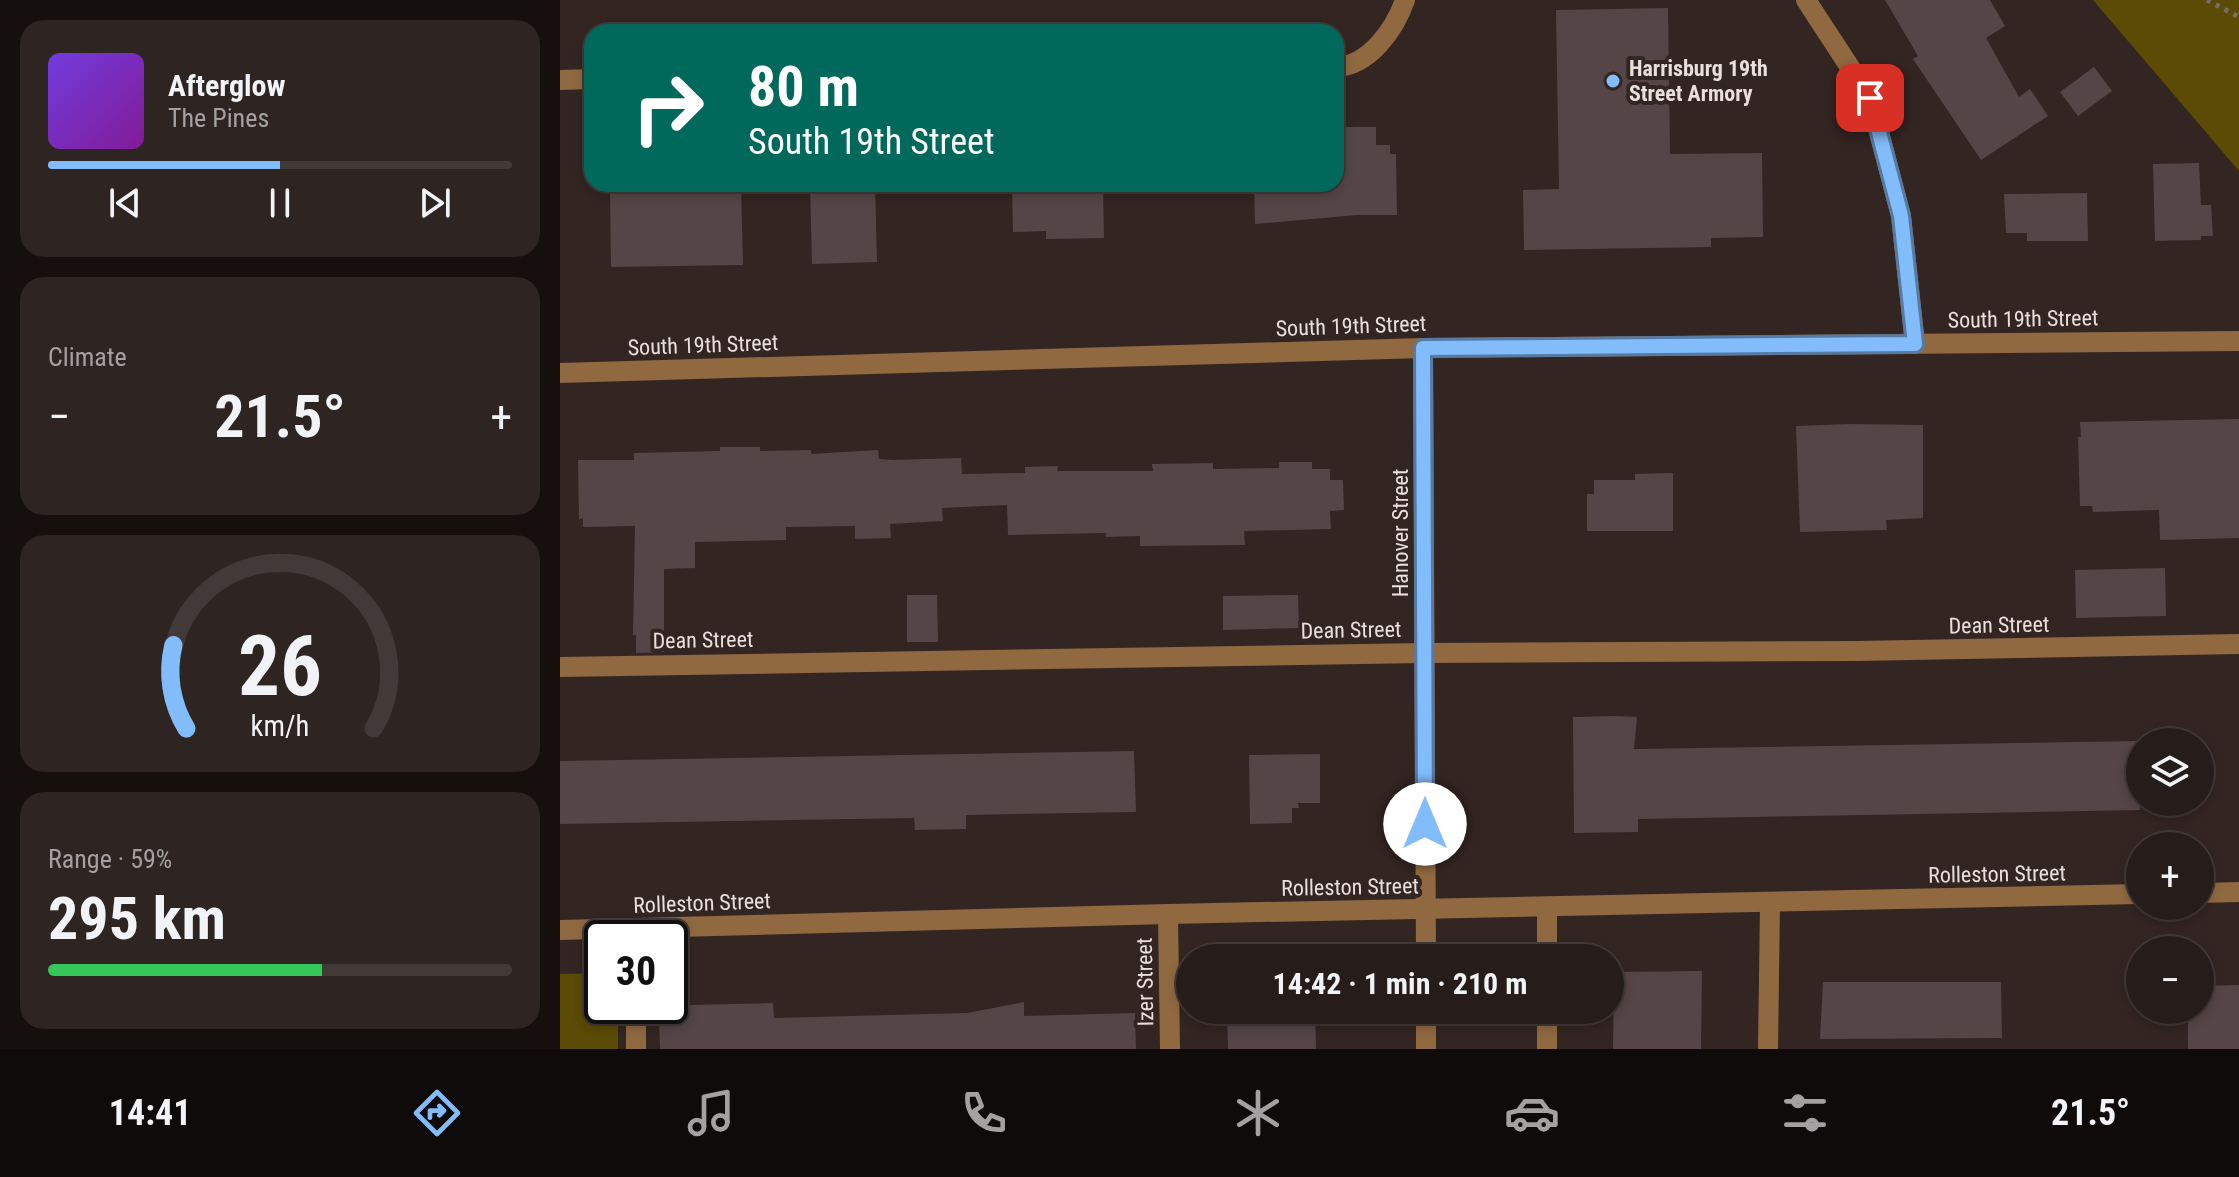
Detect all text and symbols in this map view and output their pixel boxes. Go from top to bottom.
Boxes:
text: 80 m [748,54,859,120]
icon: right [616,56,720,160]
place label: Harrisburg 19th Street Armory [1629,56,1768,106]
pin [1836,64,1904,132]
text: Afterglow [168,68,286,103]
marker: Harrisburg 19th Street Armory [1604,72,1622,90]
icon: arrive [1848,76,1892,120]
text: The Pines [168,103,269,133]
text: South 19th Street [748,121,995,163]
icon: previous [103,181,147,225]
icon: pause [258,181,302,225]
icon: next [413,181,457,225]
street label: South 19th Street [1947,305,2099,333]
street label: South 19th Street [1275,311,1427,341]
street label: South 19th Street [627,330,779,360]
text: Climate [48,342,127,372]
text: 21.5° [214,381,346,452]
text: − [48,391,70,443]
text: + [490,391,512,443]
street label: Hanover Street [1388,469,1413,597]
street label: Dean Street [1948,612,2050,638]
street label: Dean Street [1300,617,1402,643]
text: 26 [238,618,322,715]
street label: Dean Street [652,627,754,653]
text: km/h [251,709,309,743]
map controls [2126,728,2214,1024]
button: layers [2126,728,2214,816]
position arrow [1383,782,1467,866]
button: + [2126,832,2214,920]
text: Range · 59% [48,844,172,874]
street label: Rolleston Street [1928,860,2066,888]
street label: Rolleston Street [1281,873,1419,901]
text: 295 km [48,883,226,954]
street label: Rolleston Street [633,888,771,918]
speed limit sign: 30 [584,920,688,1024]
button: − [2126,936,2214,1024]
street label: Izer Street [1132,937,1158,1027]
text: 14:42 · 1 min · 210 m [1273,966,1527,1001]
icon: directions [409,1085,465,1141]
icon: music [683,1085,739,1141]
icon: phone [956,1085,1012,1141]
icon: climate [1230,1085,1286,1141]
icon: car [1504,1085,1560,1141]
icon: filters [1777,1085,1833,1141]
text: 14:41 [109,1092,191,1134]
text: 21.5° [2051,1092,2130,1134]

